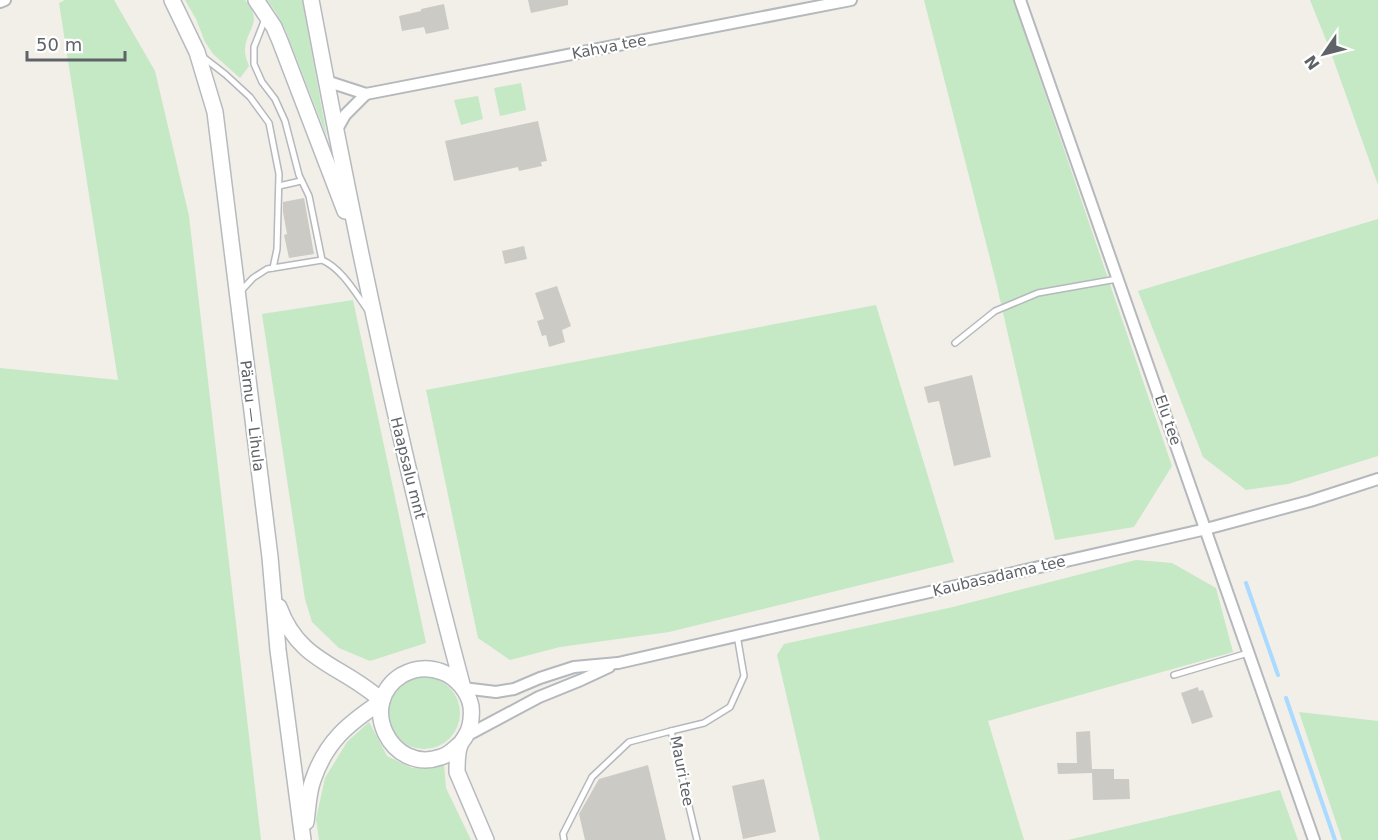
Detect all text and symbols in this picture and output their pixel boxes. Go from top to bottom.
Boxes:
scale bar [27,24,124,62]
north arrow [1294,24,1354,84]
street label: Kahva tee [570,31,648,63]
text: 50 m [36,34,82,55]
text: N [1301,51,1324,73]
street label: Pärnu — Lihula [236,359,268,473]
street label: Elu tee [1151,392,1185,448]
street label: Haapsalu mnt [387,415,429,521]
street label: Kaubasadama tee [931,552,1067,600]
street label: Mauri tee [666,734,698,808]

